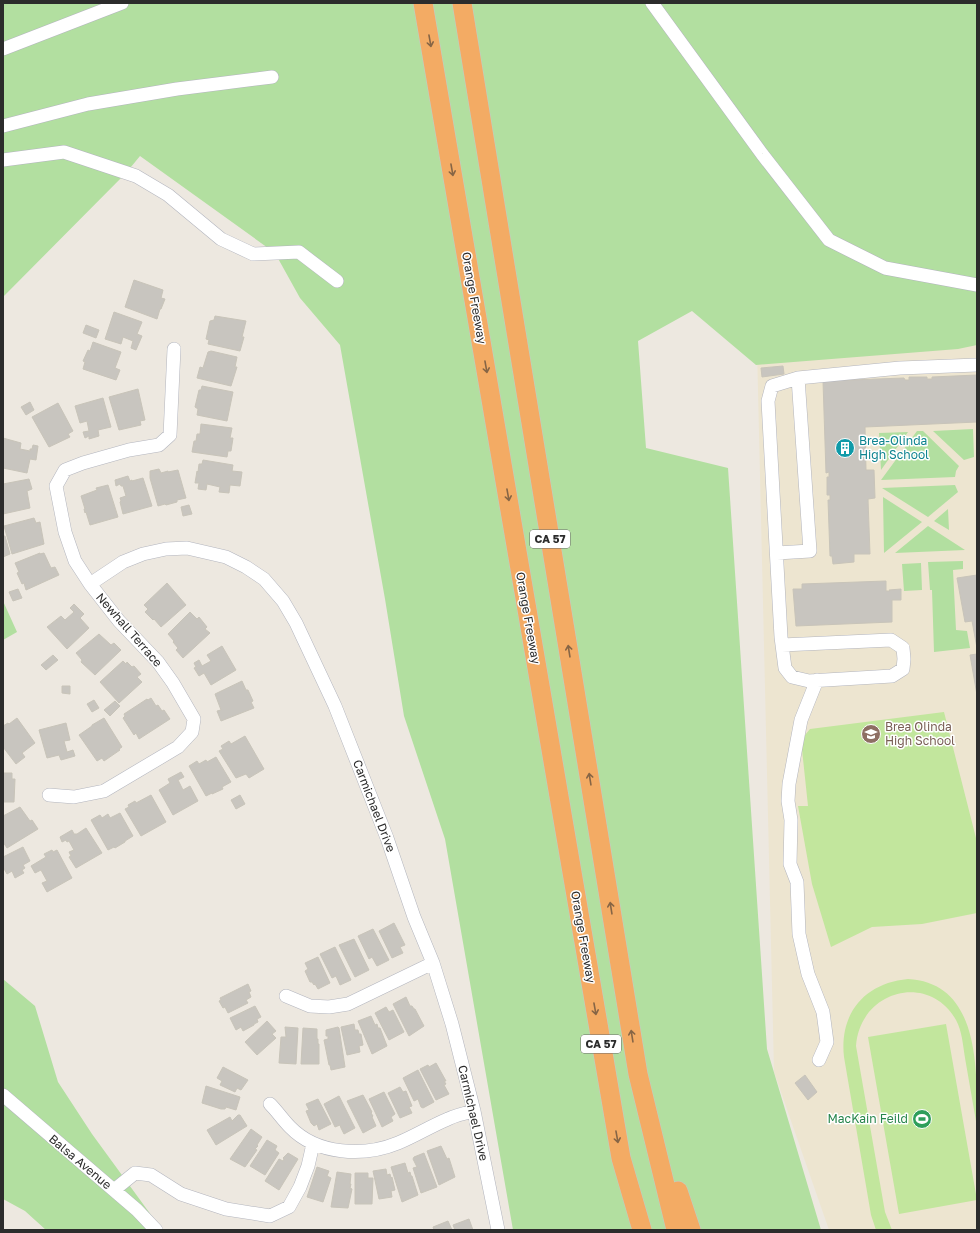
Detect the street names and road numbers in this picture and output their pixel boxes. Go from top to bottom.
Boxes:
street label: Orange Freeway [459,251,490,345]
road number: CA 57 [530,530,570,548]
street label: Orange Freeway [513,571,544,665]
street label: Newhall Terrace [93,590,166,670]
street label: Carmichael Drive [350,758,399,854]
street label: Orange Freeway [568,890,599,984]
road number: CA 57 [581,1035,621,1053]
street label: Carmichael Drive [455,1064,492,1162]
street label: Balsa Avenue [46,1131,115,1192]

